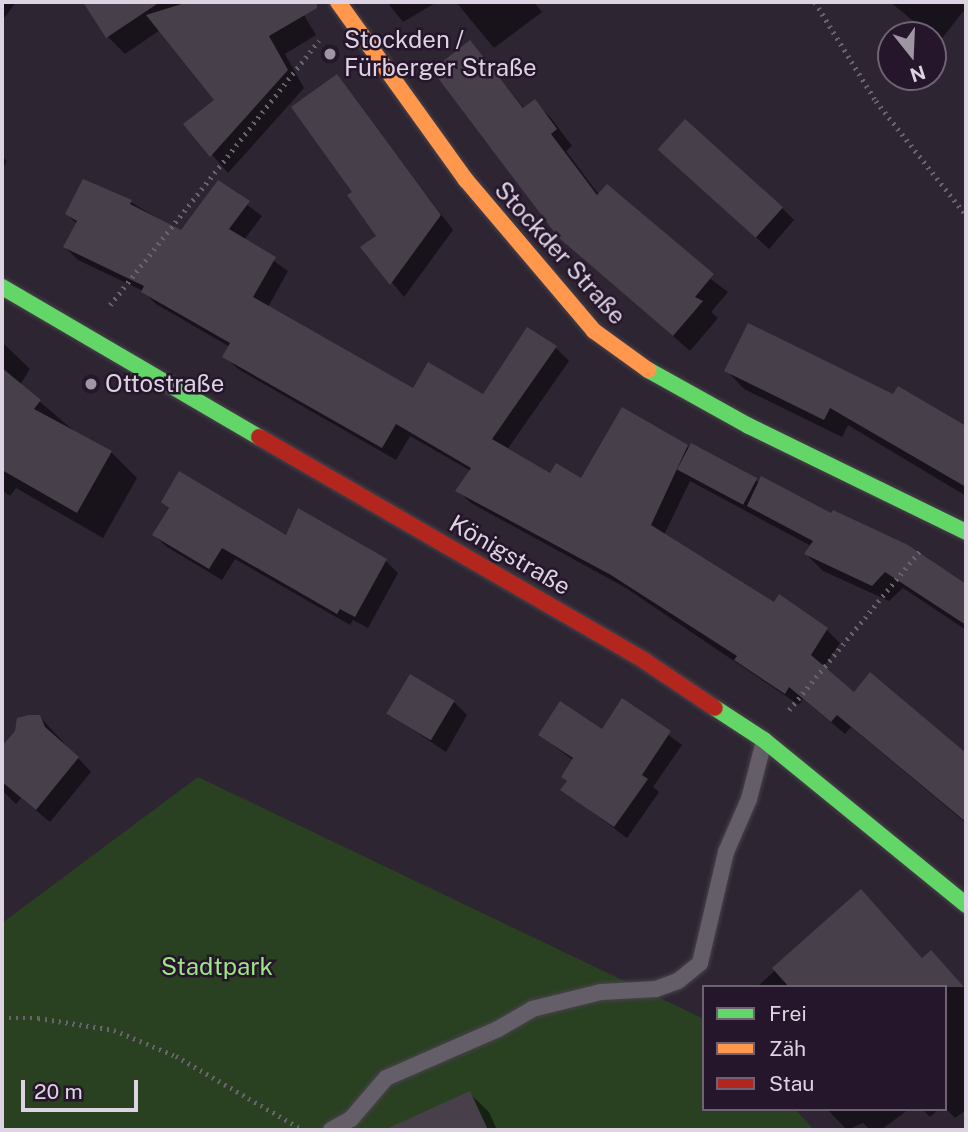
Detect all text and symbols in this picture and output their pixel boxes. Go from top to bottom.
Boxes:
north arrow [877,21,947,91]
place label: Stockden / Fürberger Straße [344,26,537,82]
marker: Stockden / Fürberger Straße [322,46,338,62]
text: N [907,61,928,87]
street label: Stockder Straße [488,176,632,330]
place label: Ottostraße [105,370,224,398]
marker: Ottostraße [83,376,99,392]
street label: Königstraße [444,509,576,601]
park label: Stadtpark [161,953,273,981]
legend [702,985,947,1111]
text: Frei [769,1001,807,1026]
text: Zäh [769,1036,806,1061]
scale bar [24,1066,142,1110]
text: Stau [769,1071,815,1096]
text: 20 m [34,1079,83,1104]

